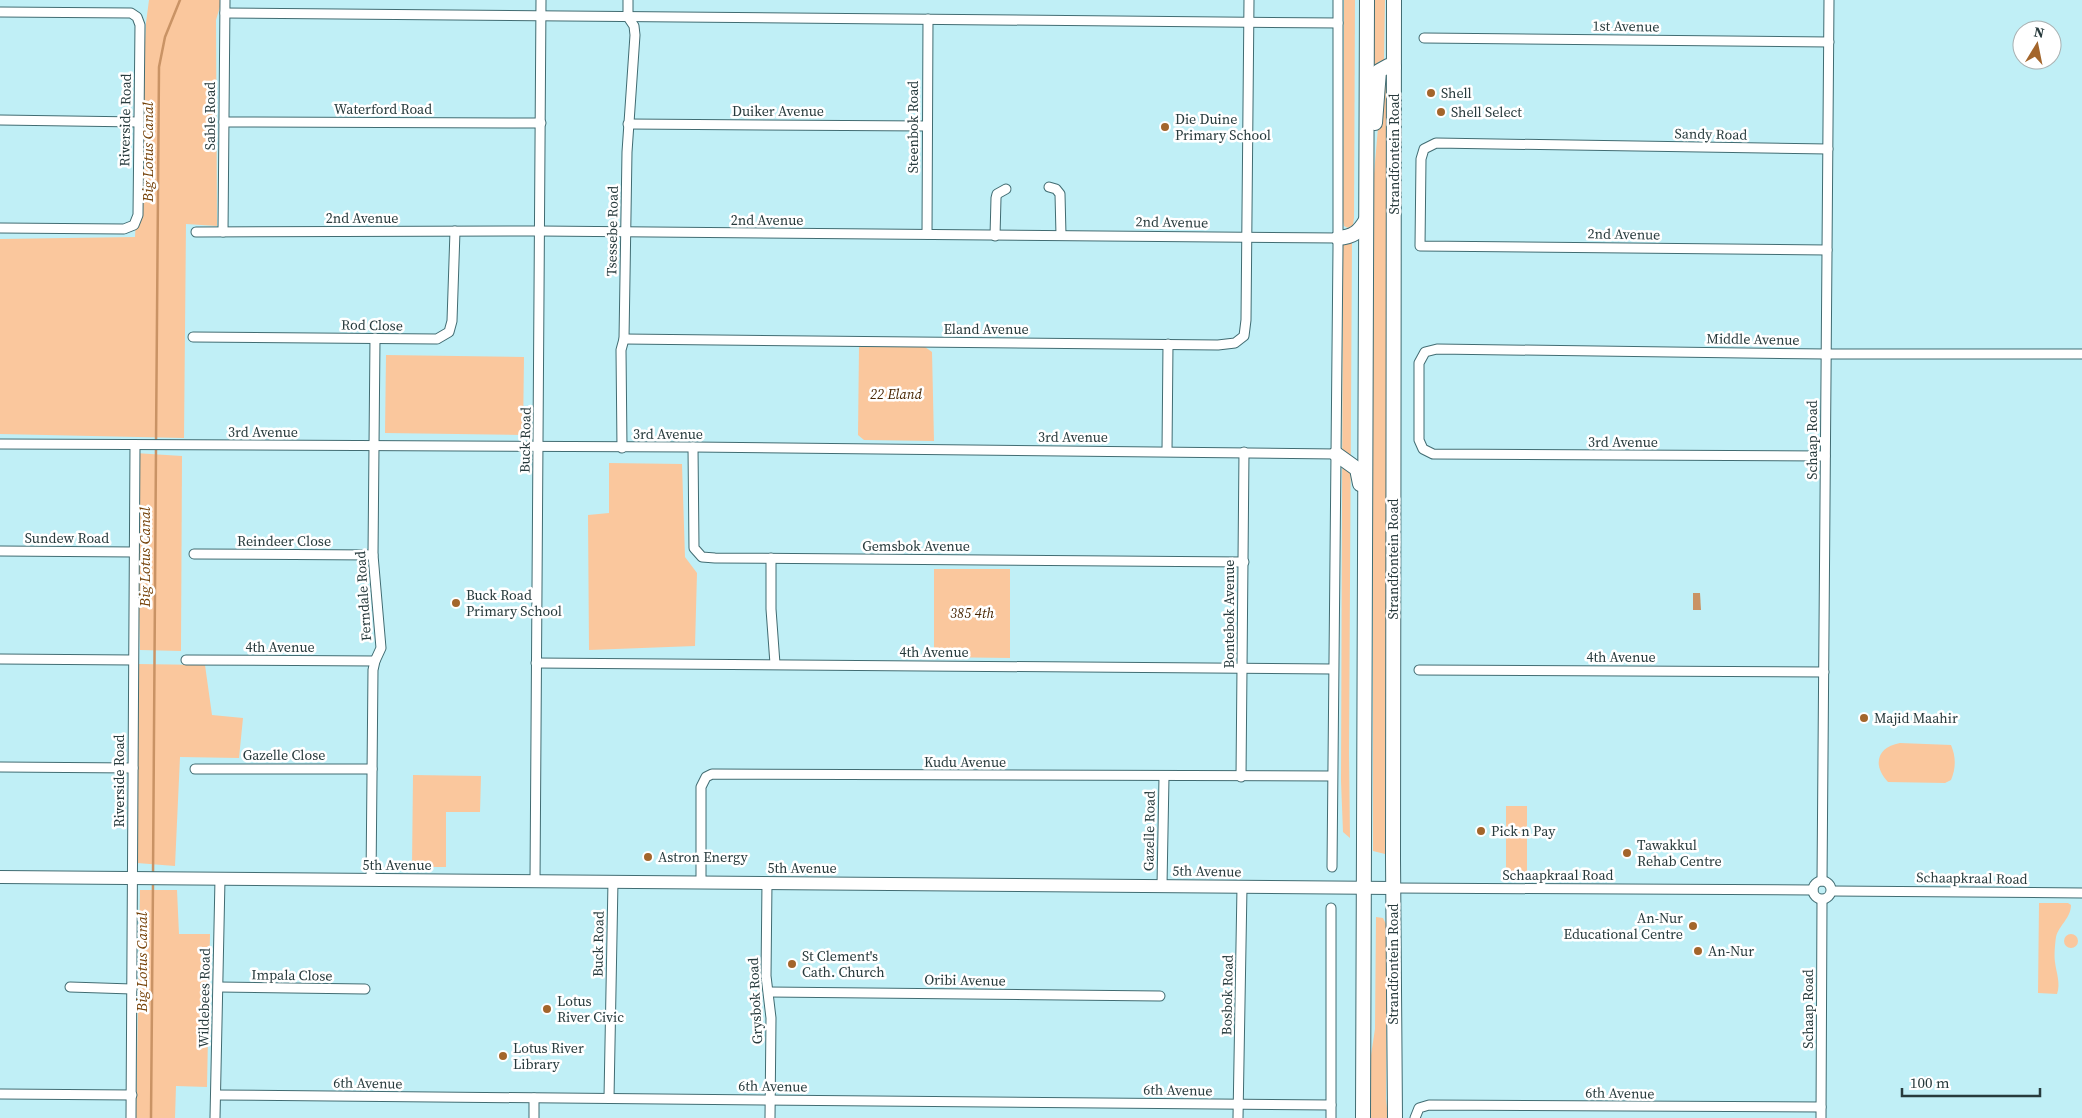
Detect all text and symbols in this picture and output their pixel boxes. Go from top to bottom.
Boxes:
street label: 1st Avenue [1592,15,1660,37]
north arrow [2012,20,2062,70]
text: N [2032,21,2046,43]
street label: Riverside Road [114,73,136,167]
street label: Steenbok Road [903,81,923,173]
street label: Sable Road [200,82,220,150]
place label: Shell [1441,83,1472,103]
marker: Shell [1425,87,1437,99]
street label: Strandfontein Road [1384,93,1404,215]
street label: Waterford Road [334,99,432,119]
water label: Big Lotus Canal [137,101,158,203]
street label: Duiker Avenue [732,101,824,121]
place label: Shell Select [1451,102,1522,122]
marker: Shell Select [1435,106,1447,118]
place label: Die Duine Primary School [1175,109,1271,145]
marker: Die Duine Primary School [1159,121,1171,133]
street label: Sandy Road [1674,123,1748,145]
street label: Tsessebe Road [601,186,623,276]
street label: 2nd Avenue [326,208,398,228]
street label: 2nd Avenue [731,210,803,230]
street label: 2nd Avenue [1136,211,1208,233]
street label: 2nd Avenue [1588,223,1660,245]
street label: Rod Close [341,314,403,336]
street label: Eland Avenue [943,319,1029,339]
street label: Middle Avenue [1706,328,1800,350]
park label: 22 Eland [870,384,923,404]
street label: Schaap Road [1802,400,1822,480]
street label: Buck Road [514,407,536,473]
street label: 3rd Avenue [228,422,298,442]
street label: 3rd Avenue [633,424,703,444]
street label: 3rd Avenue [1038,427,1108,447]
street label: 3rd Avenue [1588,432,1658,452]
street label: Strandfontein Road [1383,498,1403,620]
water label: Big Lotus Canal [134,506,155,608]
street label: Sundew Road [25,528,109,548]
street label: Reindeer Close [237,531,331,551]
street label: Gemsbok Avenue [862,536,970,556]
street label: Ferndale Road [350,550,376,642]
street label: Bontebok Avenue [1219,560,1239,668]
place label: Buck Road Primary School [466,585,562,621]
marker: Buck Road Primary School [450,597,462,609]
park label: 385 4th [950,603,994,623]
street label: 4th Avenue [245,637,315,657]
street label: 4th Avenue [899,642,969,662]
street label: 4th Avenue [1586,647,1656,667]
place label: Majid Maahir [1874,708,1958,728]
marker: Majid Maahir [1858,712,1870,724]
street label: Riverside Road [109,734,129,828]
street label: Gazelle Close [243,745,325,765]
street label: Kudu Avenue [924,752,1006,772]
street label: Gazelle Road [1138,791,1160,871]
place label: Pick n Pay [1491,821,1556,841]
marker: Pick n Pay [1475,825,1487,837]
place label: Tawakkul Rehab Centre [1637,835,1722,871]
place label: Astron Energy [658,847,748,867]
marker: Tawakkul Rehab Centre [1621,847,1633,859]
marker: Astron Energy [642,851,654,863]
street label: 5th Avenue [362,855,432,875]
street label: 5th Avenue [767,858,837,878]
street label: 5th Avenue [1172,860,1242,882]
street label: Schaapkraal Road [1502,865,1614,885]
street label: Schaapkraal Road [1916,867,2028,889]
street label: Strandfontein Road [1383,903,1403,1025]
place label: An-Nur Educational Centre [1563,908,1683,944]
water label: Big Lotus Canal [131,911,152,1013]
street label: Buck Road [587,911,609,977]
marker: An-Nur Educational Centre [1687,920,1699,932]
place label: An-Nur [1708,941,1754,961]
marker: An-Nur [1692,945,1704,957]
place label: St Clement's Cath. Church [802,946,885,982]
street label: Wildebees Road [193,948,215,1048]
street label: Bosbok Road [1216,954,1238,1036]
street label: Grysbok Road [743,957,767,1045]
marker: St Clement's Cath. Church [786,958,798,970]
street label: Impala Close [251,964,333,986]
street label: Oribi Avenue [924,969,1006,991]
street label: Schaap Road [1798,969,1818,1049]
place label: Lotus River Civic [557,991,624,1027]
marker: Lotus River Civic [541,1003,553,1015]
place label: Lotus River Library [513,1038,584,1074]
marker: Lotus River Library [497,1050,509,1062]
scale bar [1902,1066,2040,1098]
street label: 6th Avenue [333,1072,403,1094]
text: 100 m [1910,1072,1950,1093]
street label: 6th Avenue [738,1075,808,1097]
street label: 6th Avenue [1143,1079,1213,1101]
street label: 6th Avenue [1585,1082,1655,1104]

